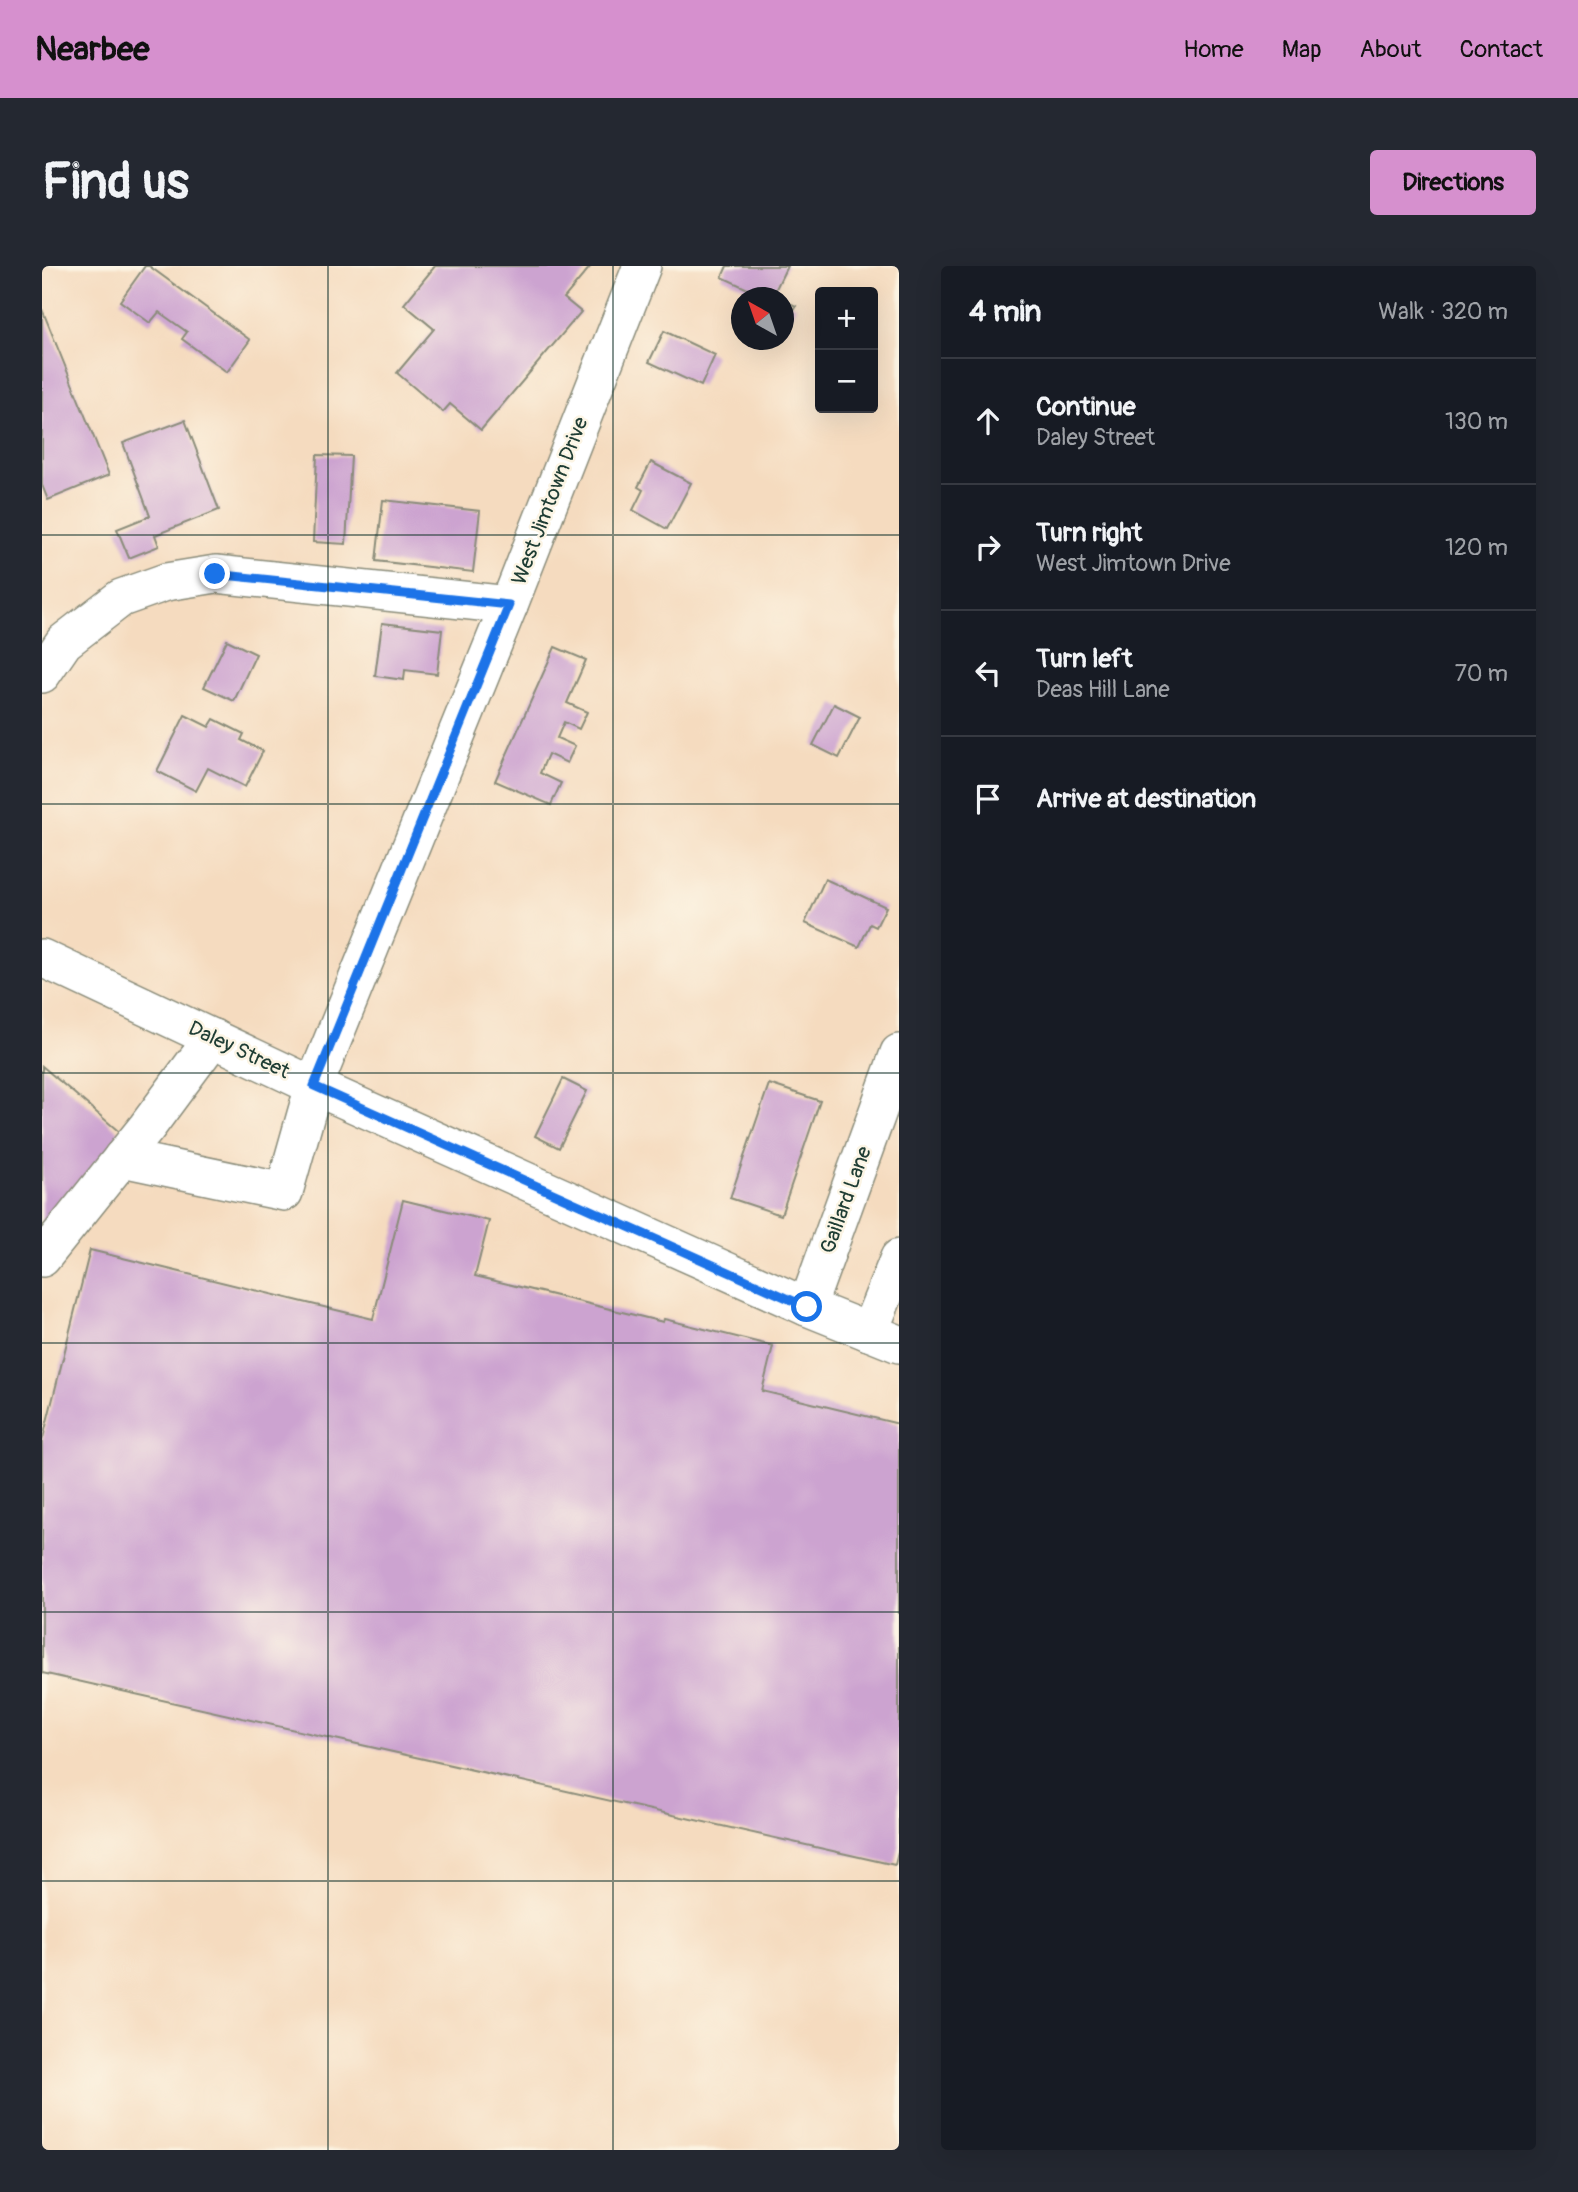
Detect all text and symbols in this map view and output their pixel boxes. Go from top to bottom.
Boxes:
text: Nearbee [35,29,149,70]
text: Home [1183,35,1244,64]
text: Map [1282,35,1322,64]
text: About [1360,35,1422,64]
text: Contact [1460,35,1543,64]
button: Directions [1370,150,1536,215]
text: Find us [42,152,189,213]
north arrow [731,287,794,350]
map controls [815,287,878,413]
button: + [815,287,878,350]
text: 4 min [969,293,1042,330]
text: Walk · 320 m [1378,297,1508,326]
button: − [815,350,878,413]
text: Continue [1036,391,1136,423]
icon: ahead [969,402,1007,440]
text: 130 m [1445,407,1508,436]
street label: West Jimtown Drive [506,413,595,589]
text: Daley Street [1036,423,1155,452]
text: Turn right [1036,517,1142,549]
icon: right [969,528,1007,566]
text: 120 m [1445,533,1508,562]
text: West Jimtown Drive [1036,549,1231,578]
route end [199,558,230,589]
text: Turn left [1036,643,1132,675]
icon: left [969,654,1007,692]
text: 70 m [1455,659,1508,688]
text: Deas Hill Lane [1036,675,1170,704]
icon: arrive [969,780,1007,818]
text: Arrive at destination [1036,783,1256,815]
street label: Daley Street [184,1015,294,1085]
street label: Gaillard Lane [814,1142,878,1257]
route start [791,1291,822,1322]

